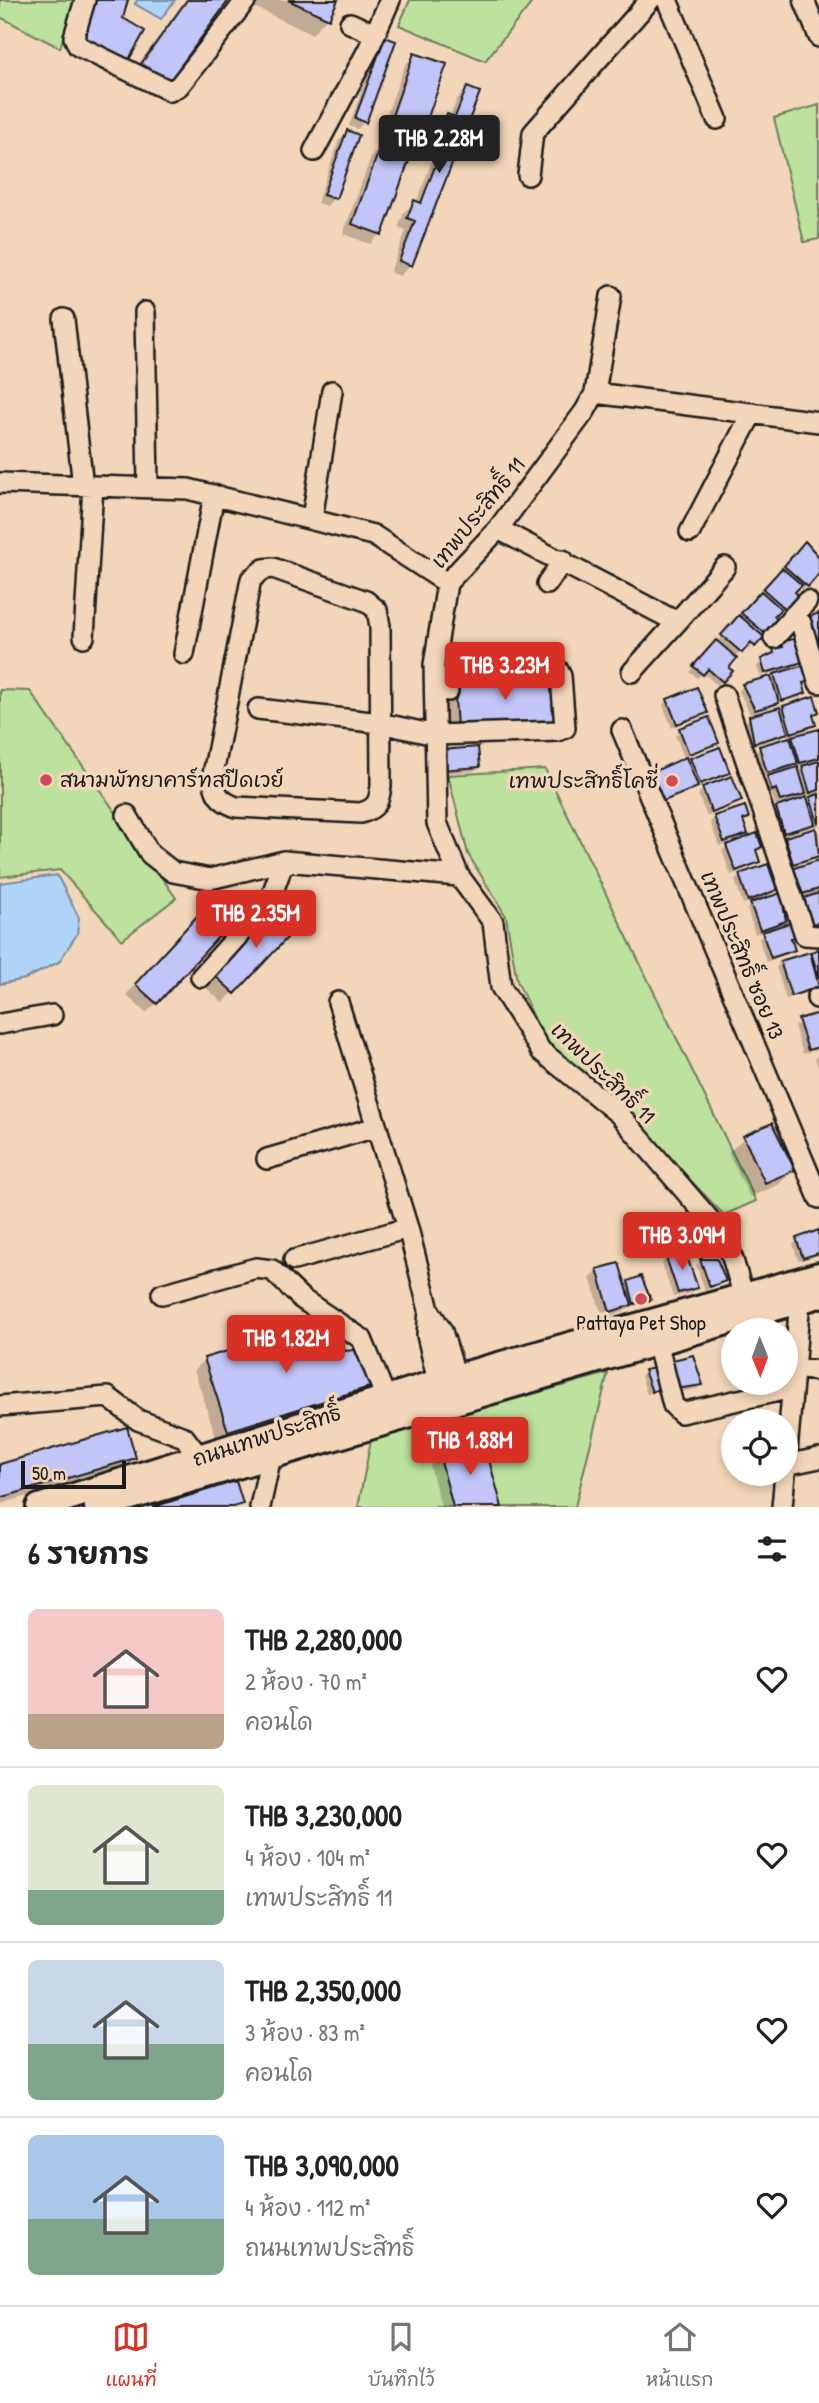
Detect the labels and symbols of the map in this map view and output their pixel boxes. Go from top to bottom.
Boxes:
pin: THB 2.28M [359,116,519,175]
street label: เทพประสิทธิ์ 11 [422,449,531,574]
pin: THB 3.23M [425,642,585,702]
place label: เทพประสิทธิ์โคซี่ [508,763,658,795]
place label: สนามพัทยาคาร์ทสปีดเวย์ [60,765,284,794]
marker: สนามพัทยาคาร์ทสปีดเวย์ [38,772,54,788]
marker: เทพประสิทธิ์โคซี่ [664,773,680,789]
street label: เทพประสิทธิ์ ซอย 13 [694,865,794,1043]
pin: THB 2.35M [176,890,336,950]
street label: เทพประสิทธิ์ 11 [545,1013,664,1130]
pin: THB 3.09M [602,1212,762,1272]
marker: Pattaya Pet Shop [633,1291,649,1307]
place label: Pattaya Pet Shop [576,1308,706,1337]
pin: THB 1.82M [206,1316,366,1375]
north arrow [721,1318,798,1395]
street label: ถนนเทพประสิทธิ์ [188,1395,345,1473]
pin: THB 1.88M [390,1418,550,1477]
scale bar [21,1458,126,1490]

